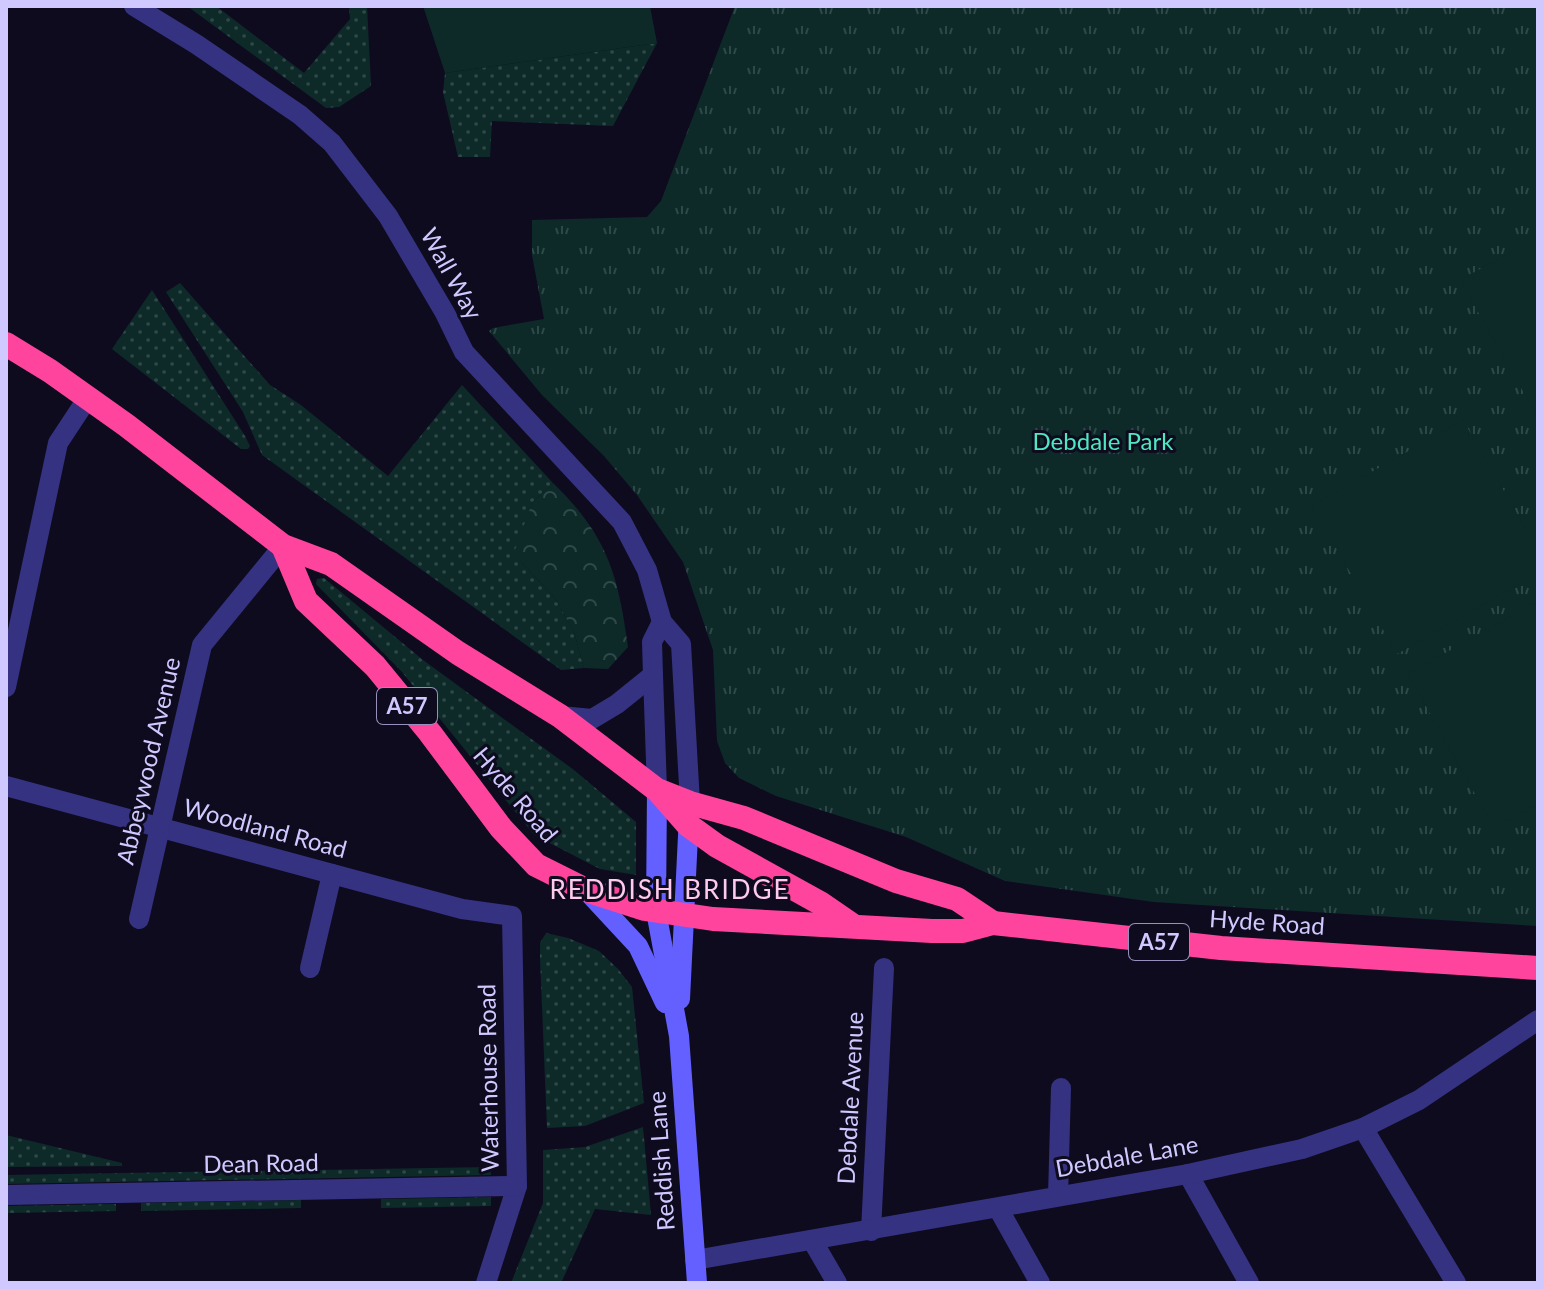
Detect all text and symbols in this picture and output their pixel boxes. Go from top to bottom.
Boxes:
street label: Wall Way [415,222,490,325]
park label: Debdale Park [1033,426,1174,455]
street label: Abbeywood Avenue [110,654,186,867]
road number: A57 [377,688,437,724]
street label: Hyde Road [468,740,564,848]
street label: Woodland Road [181,792,350,863]
district label: REDDISH BRIDGE [550,873,790,905]
street label: Hyde Road [1208,903,1326,940]
road number: A57 [1129,924,1189,960]
street label: Waterhouse Road [471,984,504,1172]
street label: Debdale Avenue [831,1011,869,1185]
street label: Reddish Lane [641,1090,680,1232]
street label: Debdale Lane [1053,1129,1200,1182]
street label: Dean Road [203,1147,319,1178]

